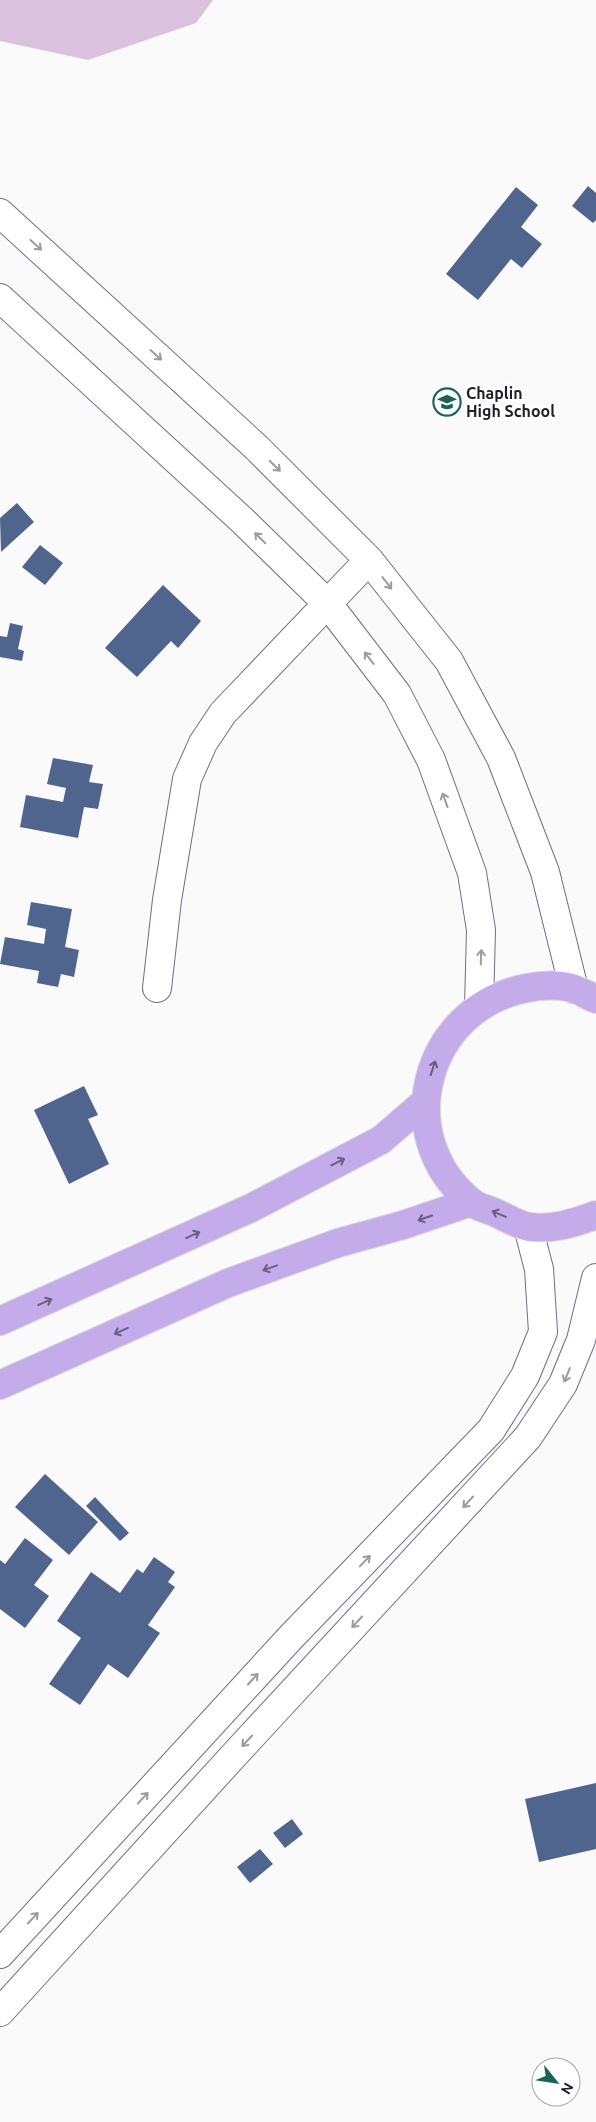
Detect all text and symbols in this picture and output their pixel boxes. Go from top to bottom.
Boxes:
one-way arrow [29,239,42,251]
one-way arrow [149,349,162,361]
place label: Chaplin High School [466,384,555,420]
school or university icon: Chaplin High School [432,387,462,417]
one-way arrow [269,459,281,472]
one-way arrow [254,532,266,544]
one-way arrow [382,576,393,589]
one-way arrow [364,651,374,665]
one-way arrow [440,792,450,808]
one-way arrow [476,949,485,965]
one-way arrow [428,1060,438,1076]
one-way arrow [330,1157,345,1166]
one-way arrow [492,1209,507,1219]
one-way arrow [417,1214,433,1223]
one-way arrow [185,1229,200,1239]
one-way arrow [263,1264,278,1273]
one-way arrow [37,1296,52,1306]
one-way arrow [114,1326,129,1336]
one-way arrow [562,1367,571,1382]
one-way arrow [462,1496,474,1509]
one-way arrow [359,1555,371,1567]
one-way arrow [351,1615,363,1628]
one-way arrow [247,1672,259,1685]
one-way arrow [241,1735,253,1747]
one-way arrow [137,1792,149,1805]
one-way arrow [27,1912,39,1924]
north arrow [531,2057,581,2107]
text: N [558,2080,577,2097]

